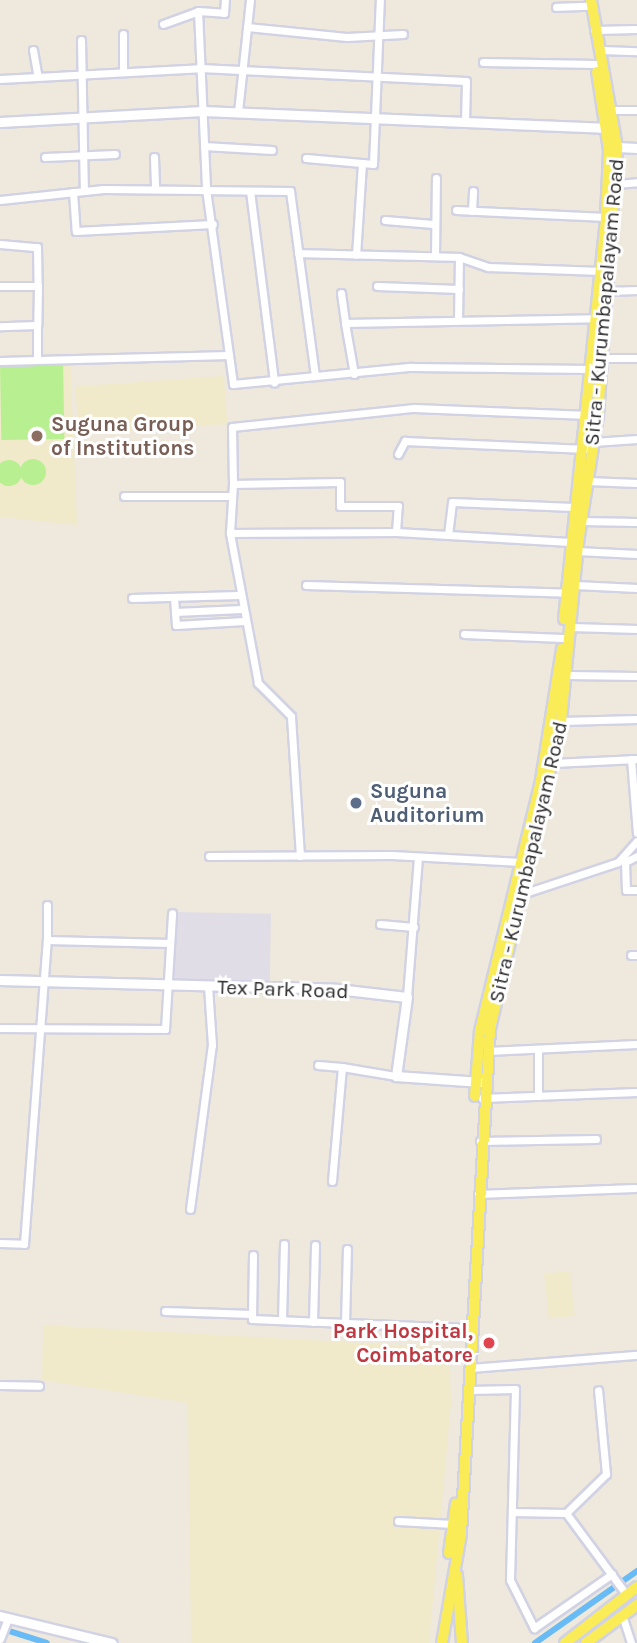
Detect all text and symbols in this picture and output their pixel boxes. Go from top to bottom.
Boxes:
street label: Sitra - Kurumbapalayam Road [579,157,629,447]
place label: Suguna Group of Institutions [51,411,194,461]
marker: Suguna Group of Institutions [29,428,45,444]
street label: Sitra - Kurumbapalayam Road [483,719,573,1005]
place label: Suguna Auditorium [370,778,484,828]
marker: Suguna Auditorium [348,795,364,811]
street label: Tex Park Road [217,974,349,1004]
place label: Park Hospital, Coimbatore [333,1318,473,1368]
marker: Park Hospital, Coimbatore [479,1333,499,1353]

